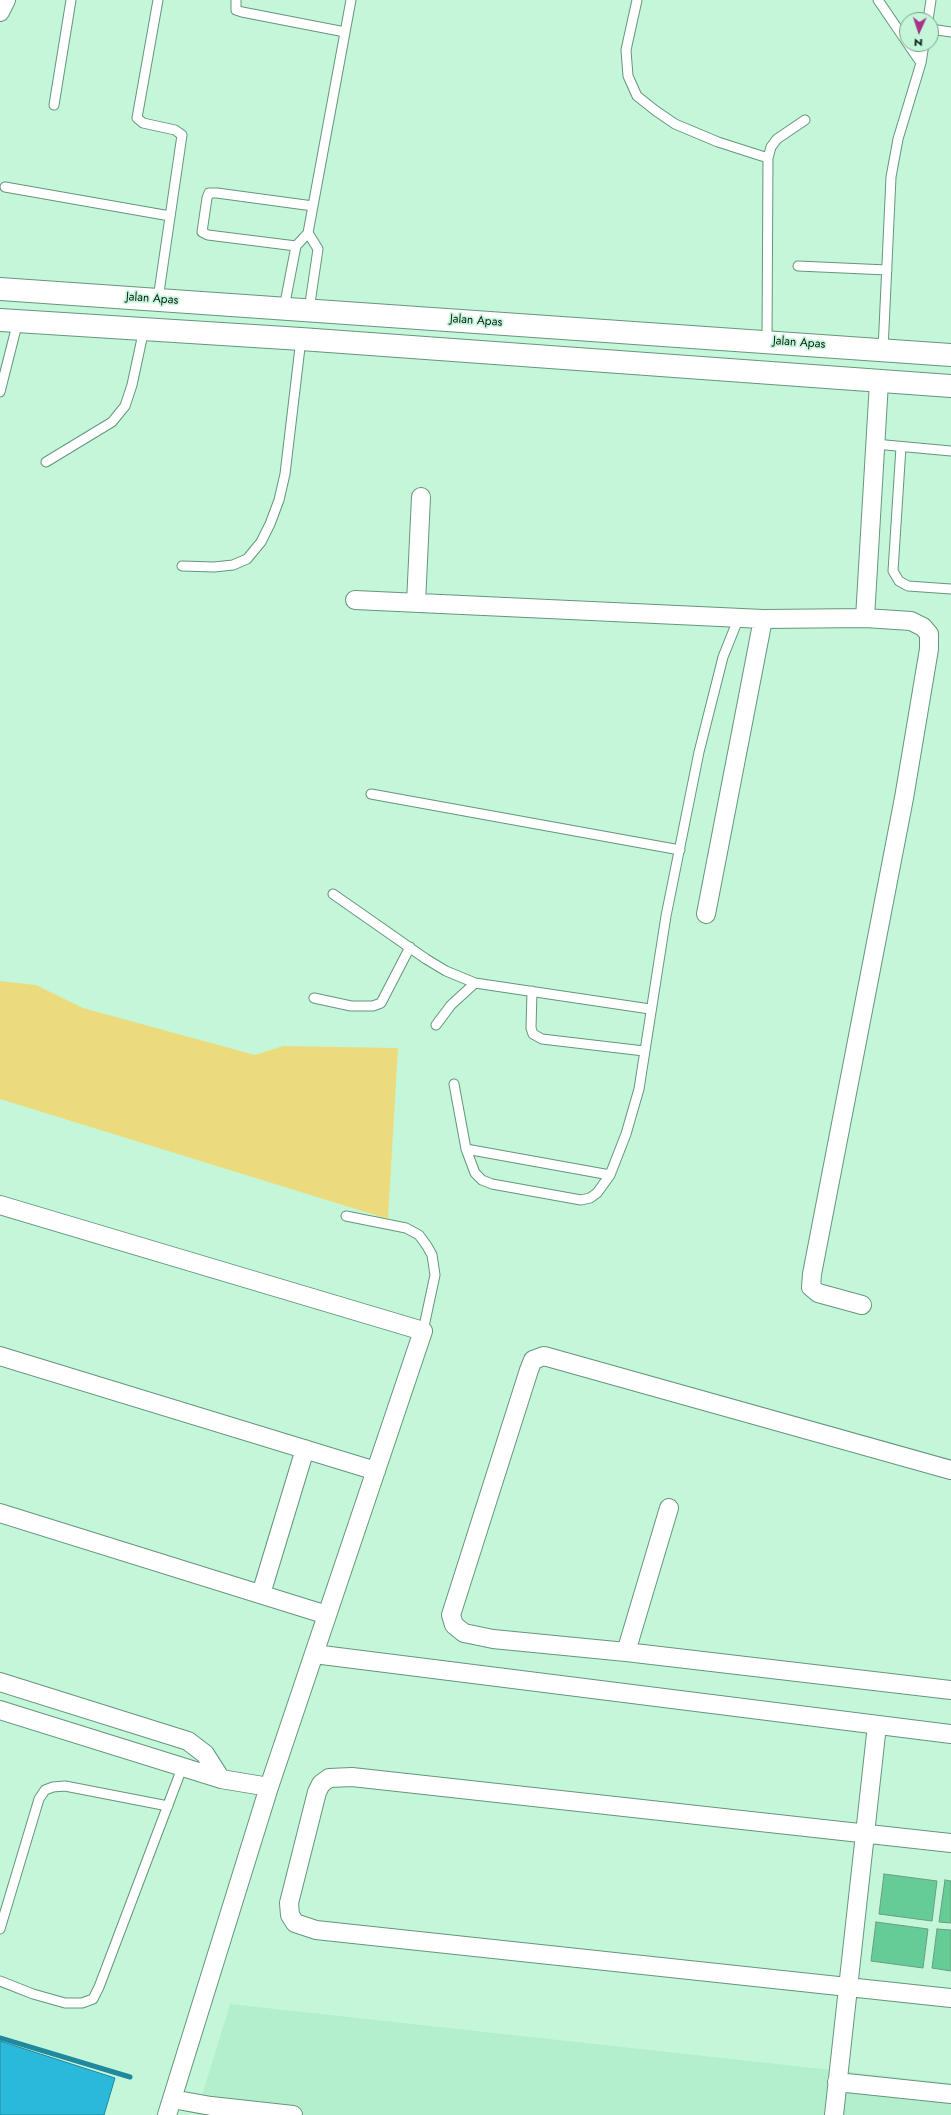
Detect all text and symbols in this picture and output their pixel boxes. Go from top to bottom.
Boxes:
north arrow [899,12,939,52]
text: N [914,35,923,51]
street label: Jalan Apas [125,290,179,308]
street label: Jalan Apas [449,312,503,330]
street label: Jalan Apas [772,334,826,352]

